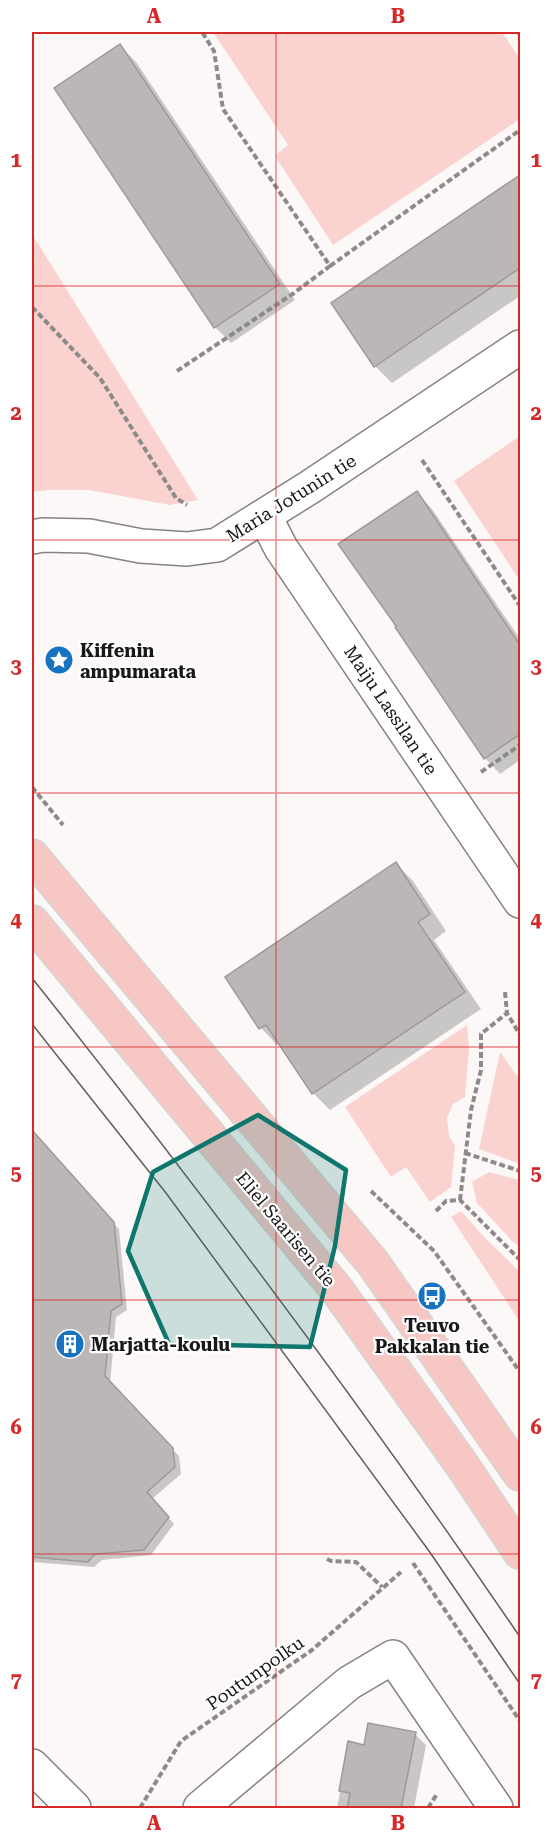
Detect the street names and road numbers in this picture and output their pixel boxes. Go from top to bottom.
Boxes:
street label: Maria Jotunin tie [222,450,360,546]
street label: Maiju Lassilan tie [340,641,442,779]
street label: Eliel Saarisen tie [232,1167,340,1291]
street label: Poutunpolku [202,1632,308,1714]

